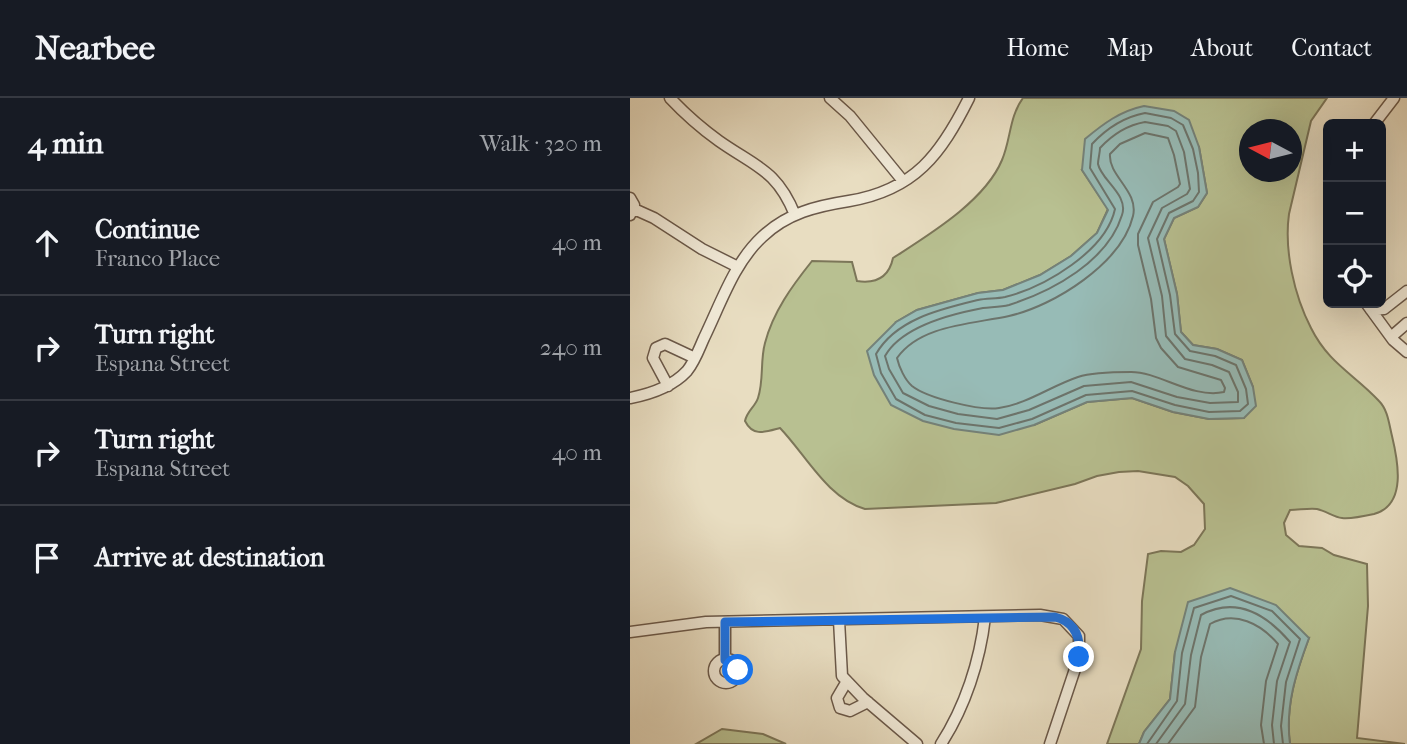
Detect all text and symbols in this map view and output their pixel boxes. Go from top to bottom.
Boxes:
text: Nearbee [35,29,155,68]
text: Home [1007,34,1069,62]
text: Map [1107,34,1153,62]
text: About [1191,34,1253,62]
text: Contact [1291,34,1372,62]
north arrow [1239,119,1302,182]
map controls [1323,119,1386,308]
button: + [1323,119,1386,182]
text: 4 min [28,126,103,161]
text: Walk · 320 m [480,130,602,157]
button: − [1323,182,1386,245]
text: Continue [95,214,200,245]
icon: ahead [28,224,66,262]
text: 40 m [552,229,602,256]
text: Franco Place [95,245,220,272]
button: locate [1323,245,1386,308]
text: Turn right [95,319,215,350]
icon: right [28,329,66,367]
text: 240 m [540,334,602,361]
text: Espana Street [95,350,230,377]
text: Turn right [95,424,215,455]
icon: right [28,434,66,472]
text: 40 m [552,439,602,466]
text: Espana Street [95,455,230,482]
icon: arrive [28,539,66,577]
text: Arrive at destination [95,542,325,573]
route end [1063,641,1094,672]
route start [722,654,753,685]

